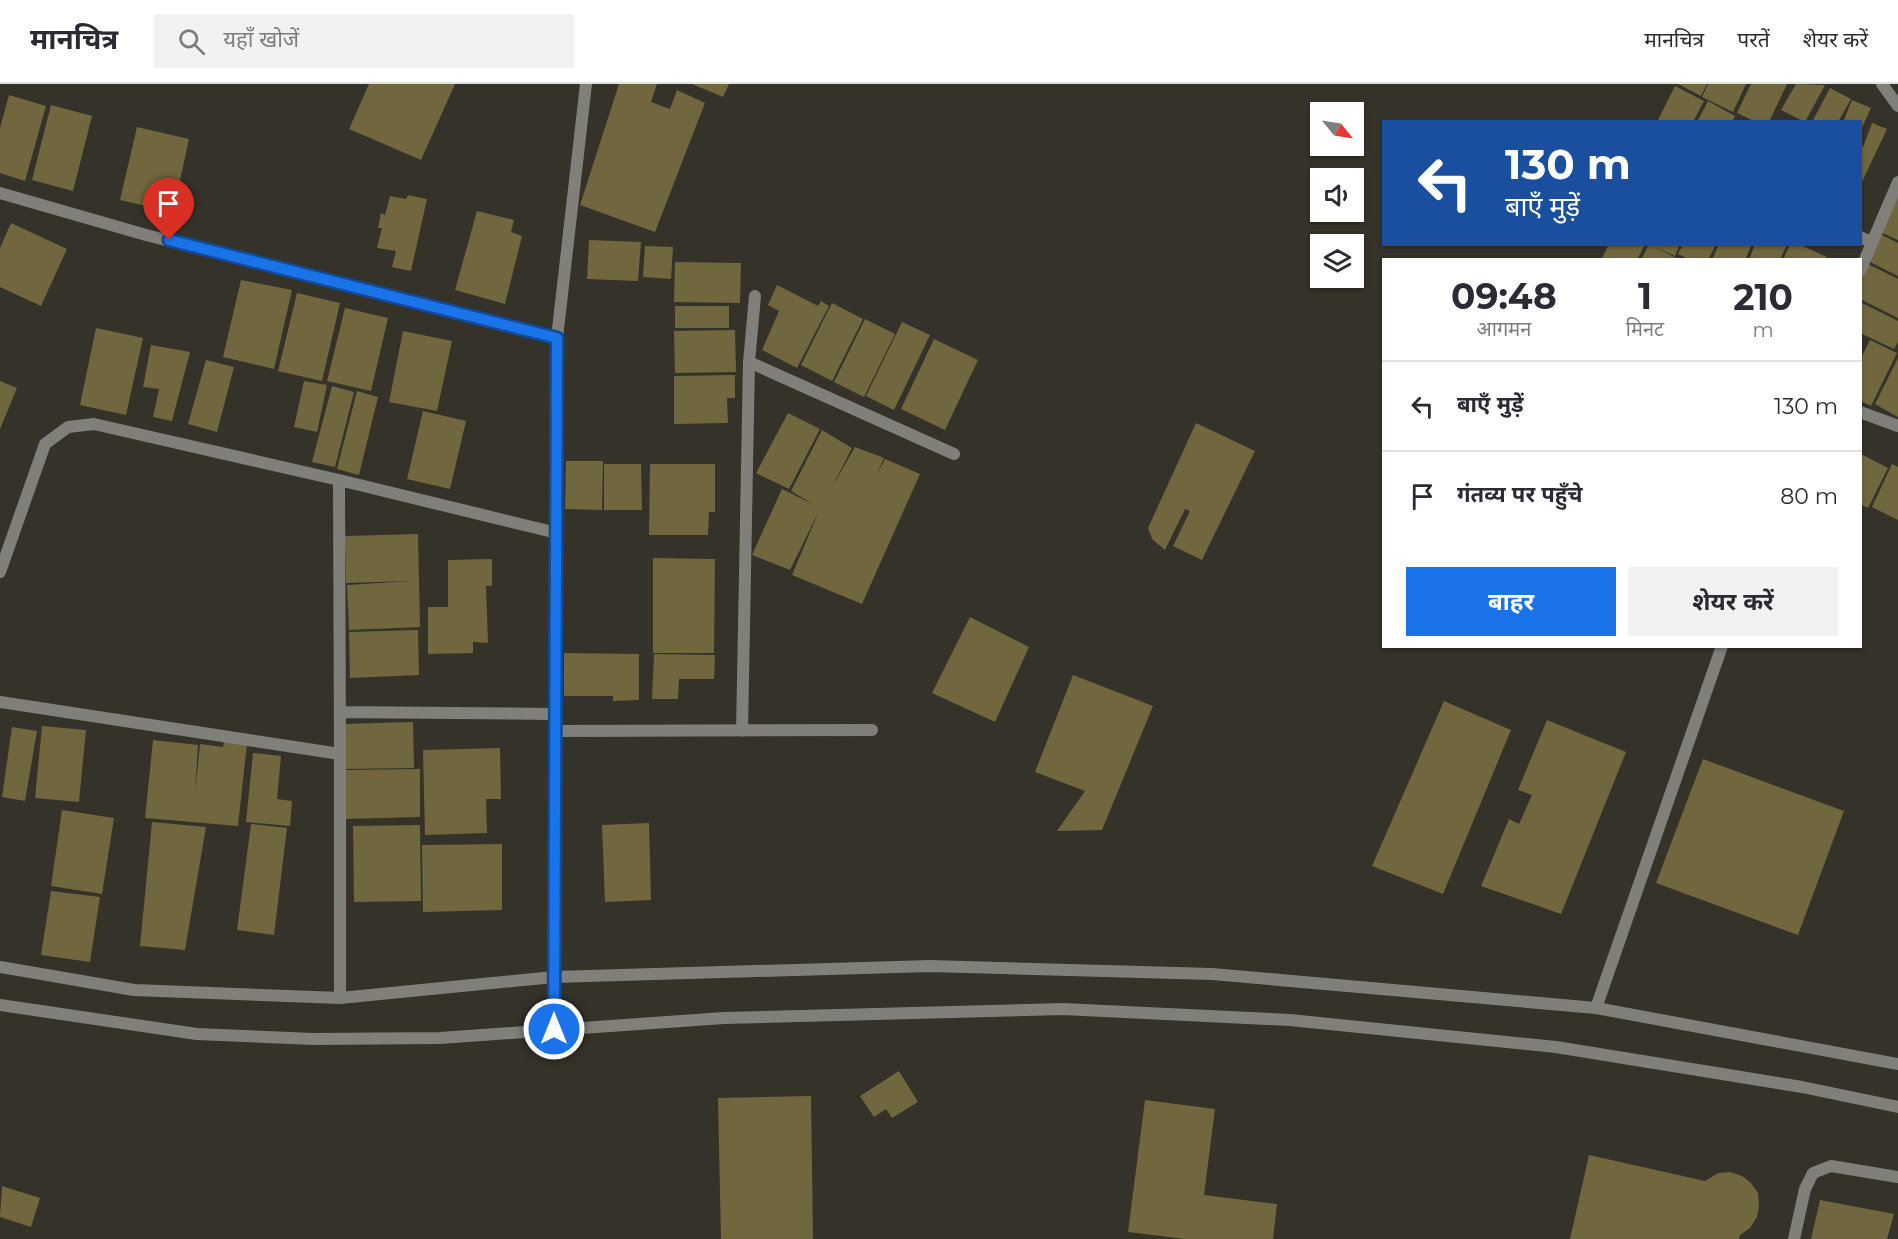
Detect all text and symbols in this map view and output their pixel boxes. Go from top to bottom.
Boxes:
search box [154,14,574,68]
text: मानचित्र [30,22,118,56]
icon: search [175,25,208,58]
text: यहाँ खोजें [223,26,299,53]
text: मानचित्र [1644,27,1704,52]
text: परतें [1737,27,1770,52]
text: शेयर करें [1803,27,1868,52]
north arrow [1310,102,1364,156]
map controls [1310,102,1364,288]
text: 130 m [1505,138,1631,190]
icon: left [1406,144,1484,222]
button: sound [1310,168,1364,222]
pin [143,178,194,240]
icon: arrive [152,187,185,220]
text: बाएँ मुड़ें [1505,190,1580,223]
button: layers [1310,234,1364,288]
text: 09:48 [1451,274,1557,318]
text: 1 [1638,274,1652,318]
text: 210 [1733,275,1793,319]
text: आगमन [1477,317,1531,341]
text: मिनट [1626,317,1664,341]
text: m [1752,318,1774,342]
icon: left [1406,390,1439,423]
text: बाएँ मुड़ें [1457,391,1524,418]
text: 130 m [1774,393,1838,420]
icon: arrive [1406,480,1439,513]
text: गंतव्य पर पहुँचे [1457,481,1583,508]
text: 80 m [1780,483,1838,510]
button: बाहर [1406,567,1616,636]
button: शेयर करें [1628,567,1838,636]
position arrow [522,997,586,1061]

